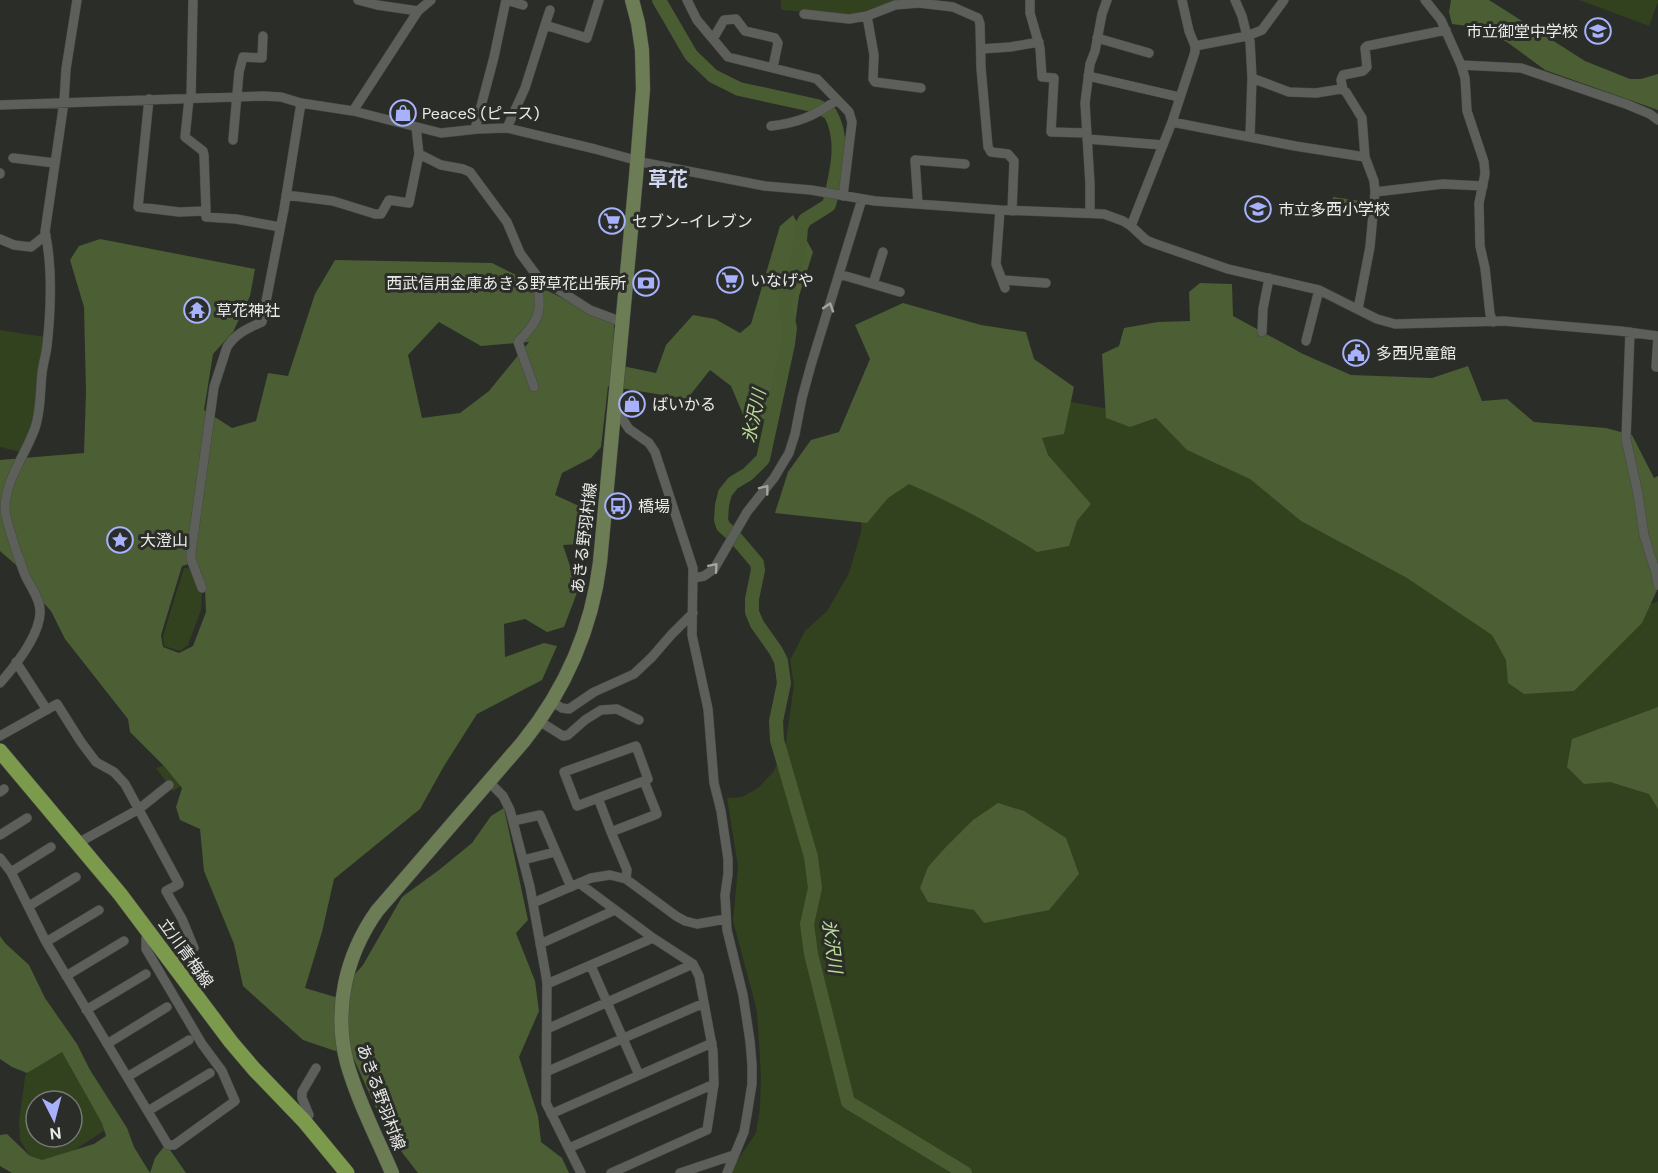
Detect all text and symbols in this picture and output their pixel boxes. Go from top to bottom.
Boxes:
school or university icon: 市立御堂中学校 [1583,16,1613,46]
place label: 市立御堂中学校 [1466,21,1578,42]
shop icon: PeaceS (ピース) [388,98,418,128]
place label: PeaceS (ピース) [422,103,540,124]
district label: 草花 [648,166,688,192]
school or university icon: 市立多西小学校 [1243,194,1273,224]
place label: 市立多西小学校 [1278,199,1390,220]
supermarket icon: セブン-イレブン [597,206,627,236]
place label: セブン-イレブン [632,211,753,232]
supermarket icon: いなげや [715,265,745,295]
bank icon: 西武信用金庫あきる野草花出張所 [631,268,661,298]
place label: いなげや [750,270,814,291]
place label: 西武信用金庫あきる野草花出張所 [386,273,626,294]
temple icon: 草花神社 [182,295,212,325]
place label: 草花神社 [216,300,280,321]
one-way arrow [821,302,834,313]
public building icon: 多西児童館 [1341,338,1371,368]
place label: 多西児童館 [1376,343,1456,364]
water label: 氷沢川 [737,385,772,445]
shop icon: ばいかる [617,389,647,419]
place label: ばいかる [652,394,716,415]
street label: あきる野羽村線 [567,481,601,595]
one-way arrow [757,485,768,496]
bus stop icon: 橋場 [603,491,633,521]
place label: 橋場 [638,496,670,517]
place icon: 大澄山 [105,525,135,555]
place label: 大澄山 [140,530,188,551]
one-way arrow [707,563,718,573]
street label: 立川青梅線 [154,914,218,992]
water label: 氷沢川 [817,918,847,976]
street label: あきる野羽村線 [352,1041,410,1153]
north arrow [24,1089,84,1149]
text: N [49,1122,62,1144]

